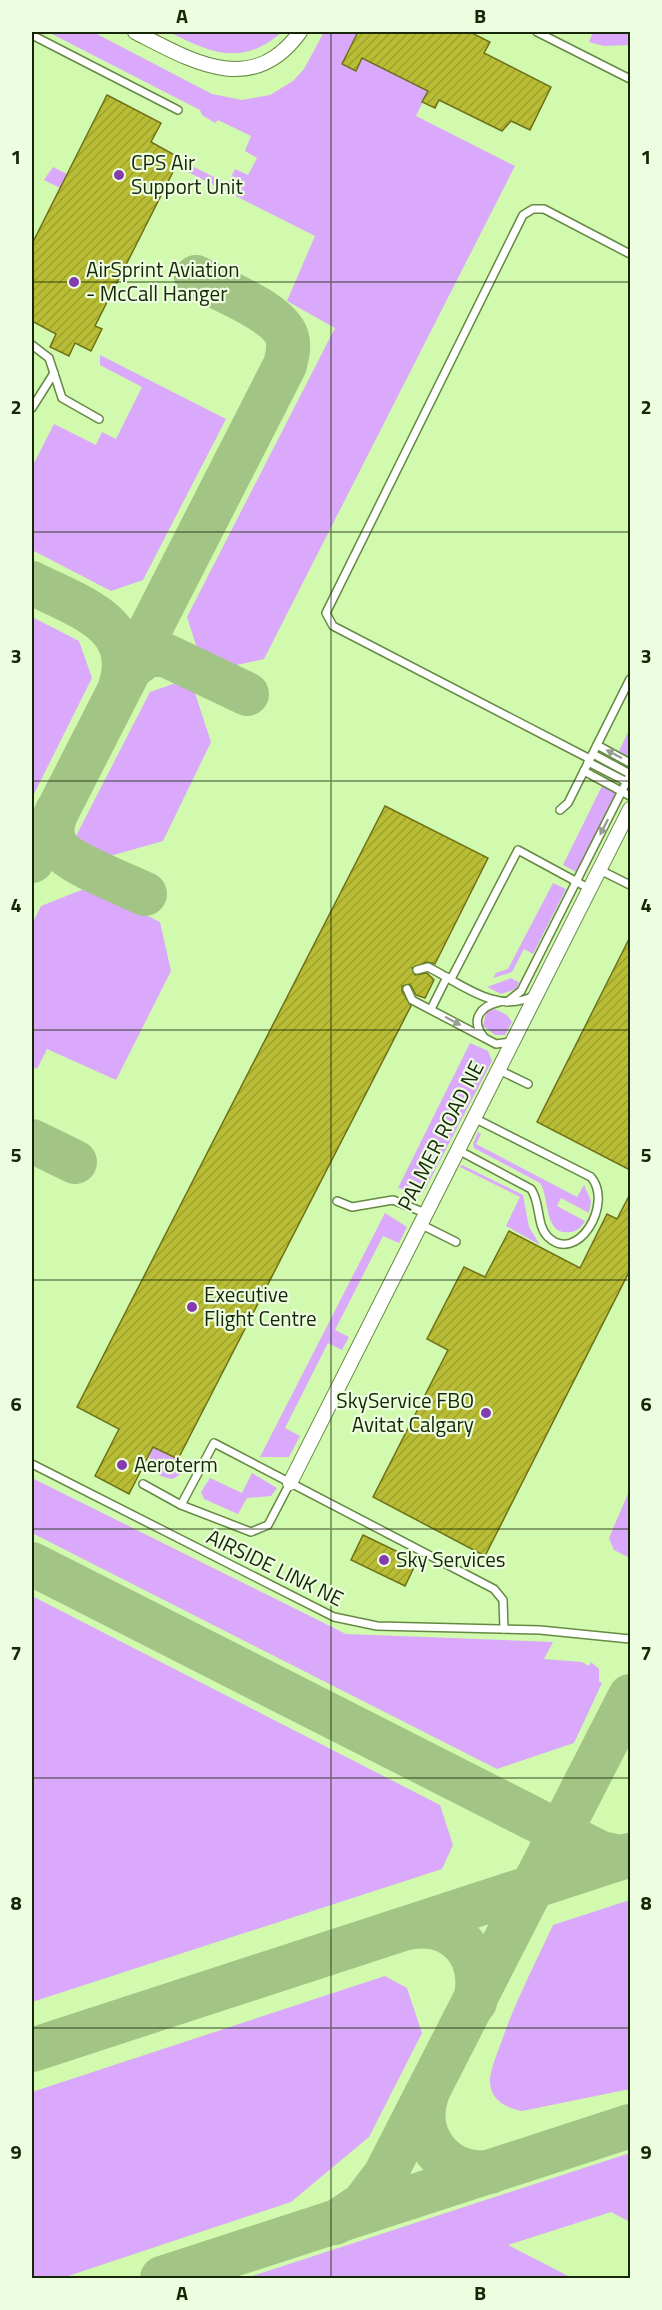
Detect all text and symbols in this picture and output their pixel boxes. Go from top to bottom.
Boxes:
text: A [176,0,188,31]
text: B [474,0,486,31]
text: 1 [10,141,22,172]
text: 1 [640,141,652,172]
place label: CPS Air Support Unit [131,146,243,202]
marker: CPS Air Support Unit [112,168,126,182]
place label: AirSprint Aviation - McCall Hanger [86,253,240,309]
marker: AirSprint Aviation - McCall Hanger [67,275,81,289]
text: 2 [10,391,22,422]
text: 2 [640,391,652,422]
text: 3 [10,640,22,671]
text: 3 [640,640,652,671]
one-way arrow [605,749,622,759]
one-way arrow [599,819,609,836]
text: 4 [10,889,22,920]
text: 4 [640,889,652,920]
one-way arrow [444,1016,461,1026]
street label: PALMER ROAD NE [389,1055,492,1216]
text: 5 [10,1139,22,1170]
text: 5 [640,1139,652,1170]
place label: Executive Flight Centre [204,1278,317,1334]
marker: Executive Flight Centre [185,1300,199,1314]
place label: SkyService FBO Avitat Calgary [336,1384,474,1440]
text: 6 [10,1388,22,1419]
text: 6 [640,1388,652,1419]
marker: SkyService FBO Avitat Calgary [479,1406,493,1420]
place label: Aeroterm [134,1448,218,1480]
marker: Aeroterm [115,1458,129,1472]
street label: AIRSIDE LINK NE [202,1520,349,1614]
place label: Sky Services [396,1543,506,1575]
marker: Sky Services [377,1553,391,1567]
text: 7 [10,1637,22,1668]
text: 7 [640,1637,652,1668]
text: 8 [10,1887,22,1918]
text: 8 [640,1887,652,1918]
text: 9 [10,2136,22,2167]
text: 9 [640,2136,652,2167]
text: A [176,2277,188,2308]
text: B [474,2277,486,2308]

